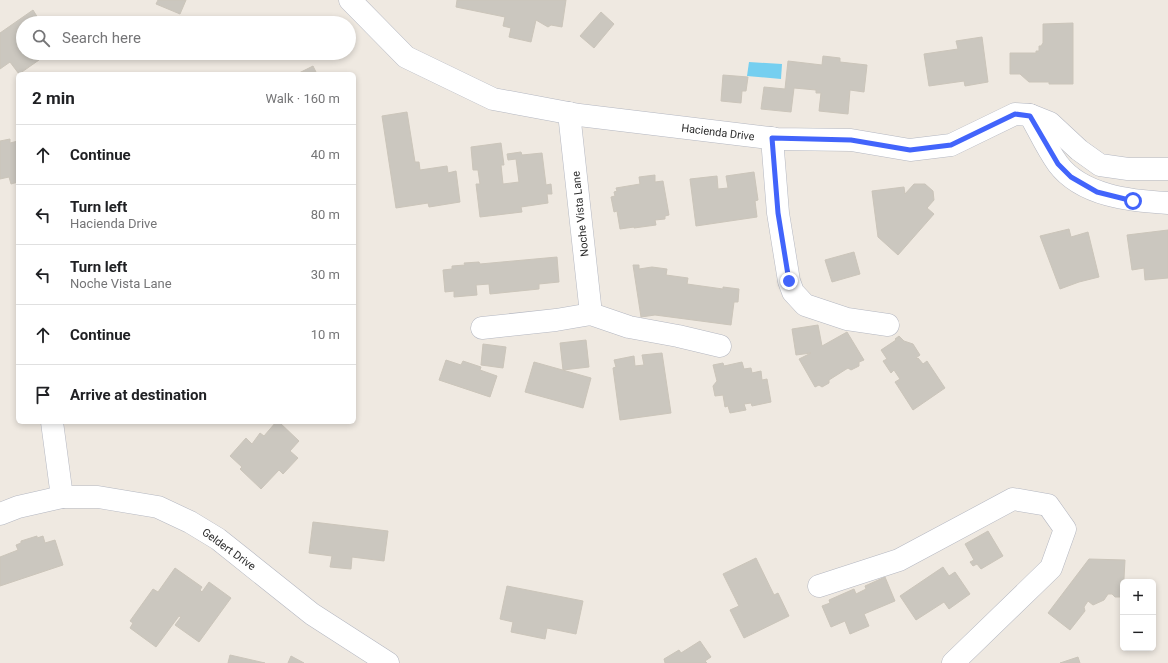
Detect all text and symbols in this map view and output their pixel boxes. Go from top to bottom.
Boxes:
search box [16,16,356,60]
icon: search [30,27,52,49]
text: Search here [62,29,141,47]
text: 2 min [32,88,75,108]
text: Walk · 160 m [265,91,340,106]
street label: Hacienda Drive [681,122,756,143]
icon: ahead [32,144,54,166]
text: Continue [70,146,131,164]
text: 40 m [311,147,340,162]
street label: Noche Vista Lane [570,170,591,257]
route start [1124,192,1142,210]
text: Turn left [70,198,127,216]
icon: left [32,204,54,226]
text: 80 m [311,207,340,222]
text: Hacienda Drive [70,216,157,231]
text: Turn left [70,258,127,276]
icon: left [32,264,54,286]
text: 30 m [311,267,340,282]
route end [780,272,798,290]
text: Noche Vista Lane [70,276,172,291]
icon: ahead [32,324,54,346]
text: Continue [70,326,131,344]
text: 10 m [311,327,340,342]
icon: arrive [32,384,54,406]
text: Arrive at destination [70,386,207,404]
street label: Geldert Drive [199,526,258,573]
map controls [1120,579,1156,651]
button: + [1120,579,1156,615]
button: − [1120,615,1156,651]

